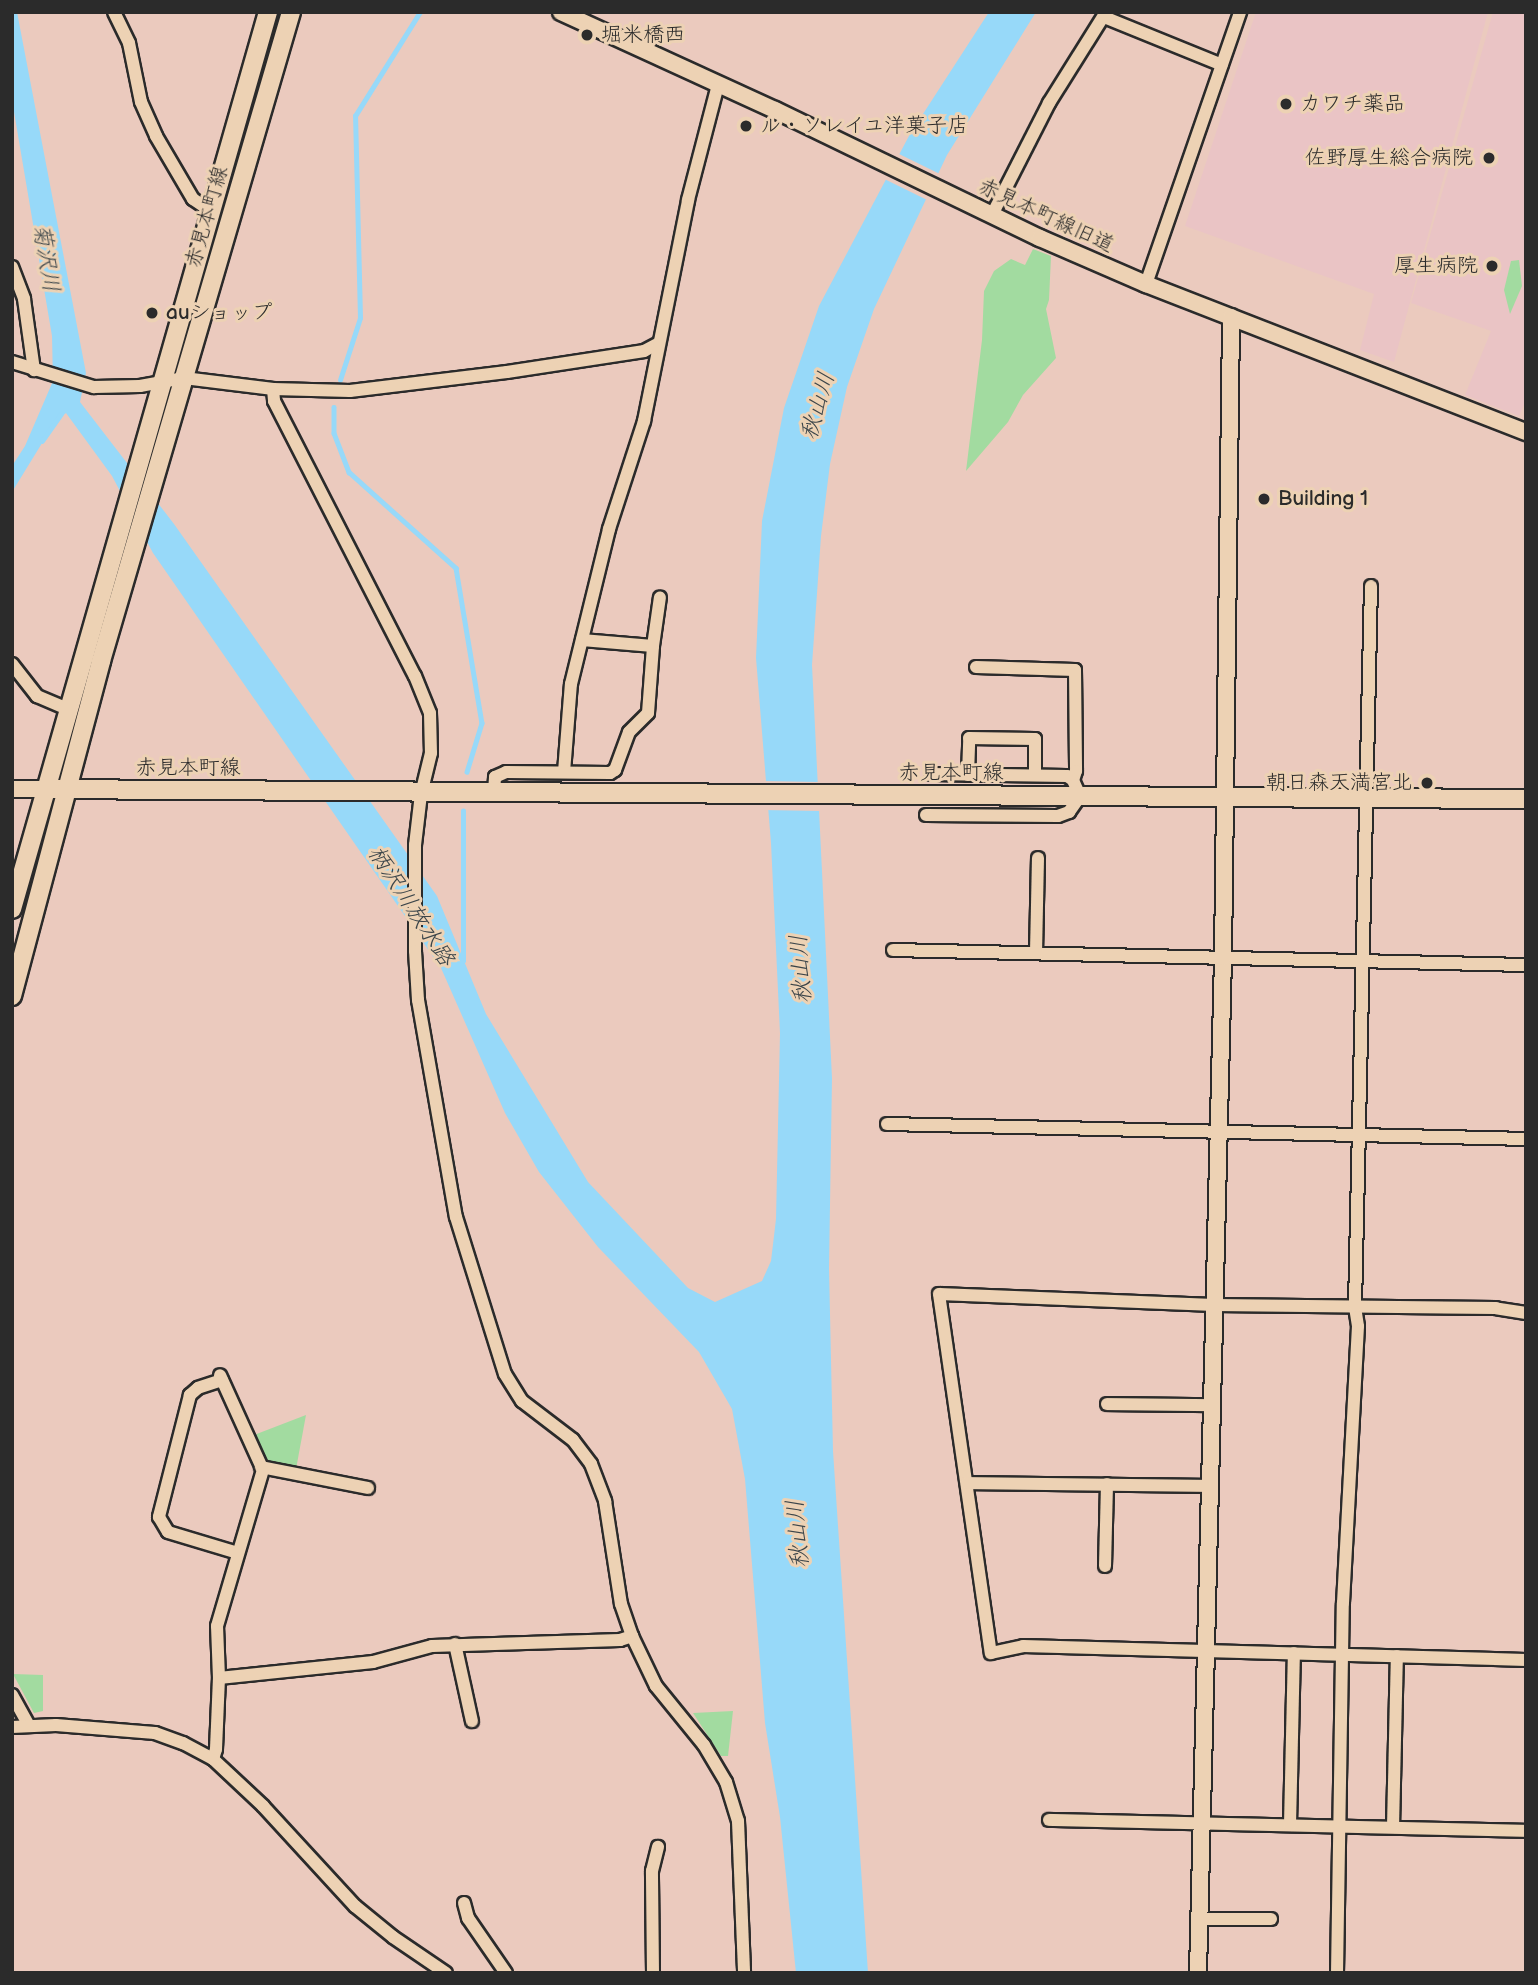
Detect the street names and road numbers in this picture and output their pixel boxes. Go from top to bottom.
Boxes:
street label: 赤見本町線 [180,163,234,271]
street label: 赤見本町線旧道 [974,174,1118,258]
street label: 赤見本町線 [136,755,240,781]
street label: 赤見本町線 [899,760,1003,786]

